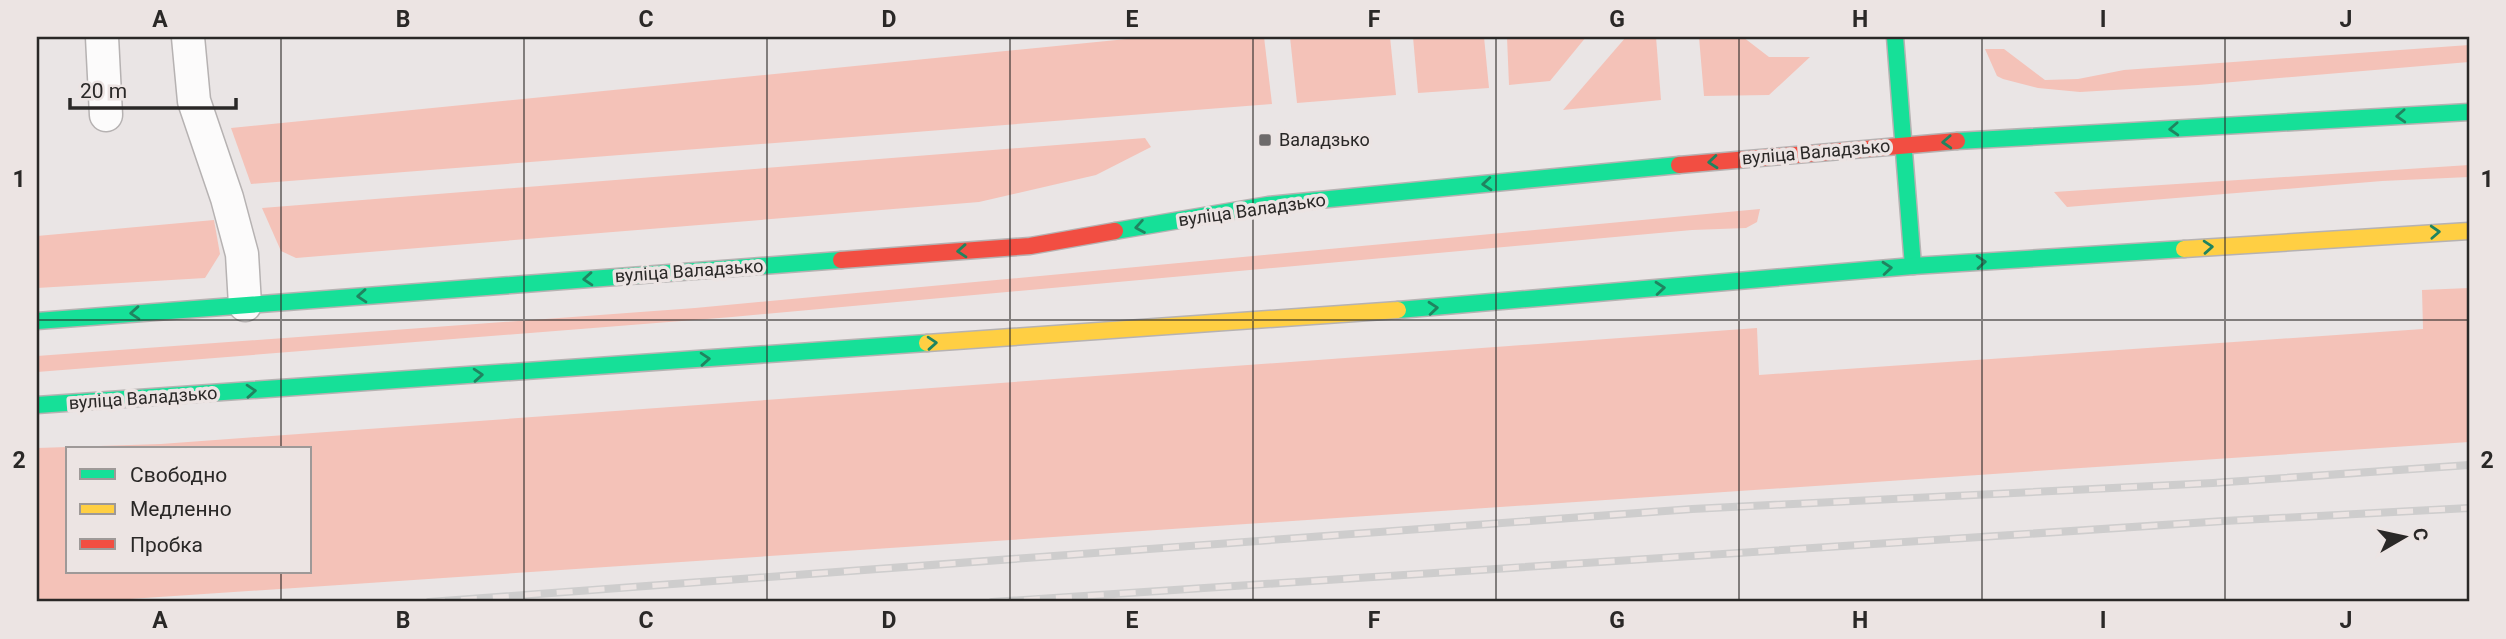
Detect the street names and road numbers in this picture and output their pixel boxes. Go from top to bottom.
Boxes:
street label: вуліца Валадзько [1741,135,1891,168]
street label: вуліца Валадзько [1177,189,1327,230]
street label: вуліца Валадзько [614,255,764,286]
street label: вуліца Валадзько [68,382,218,413]

